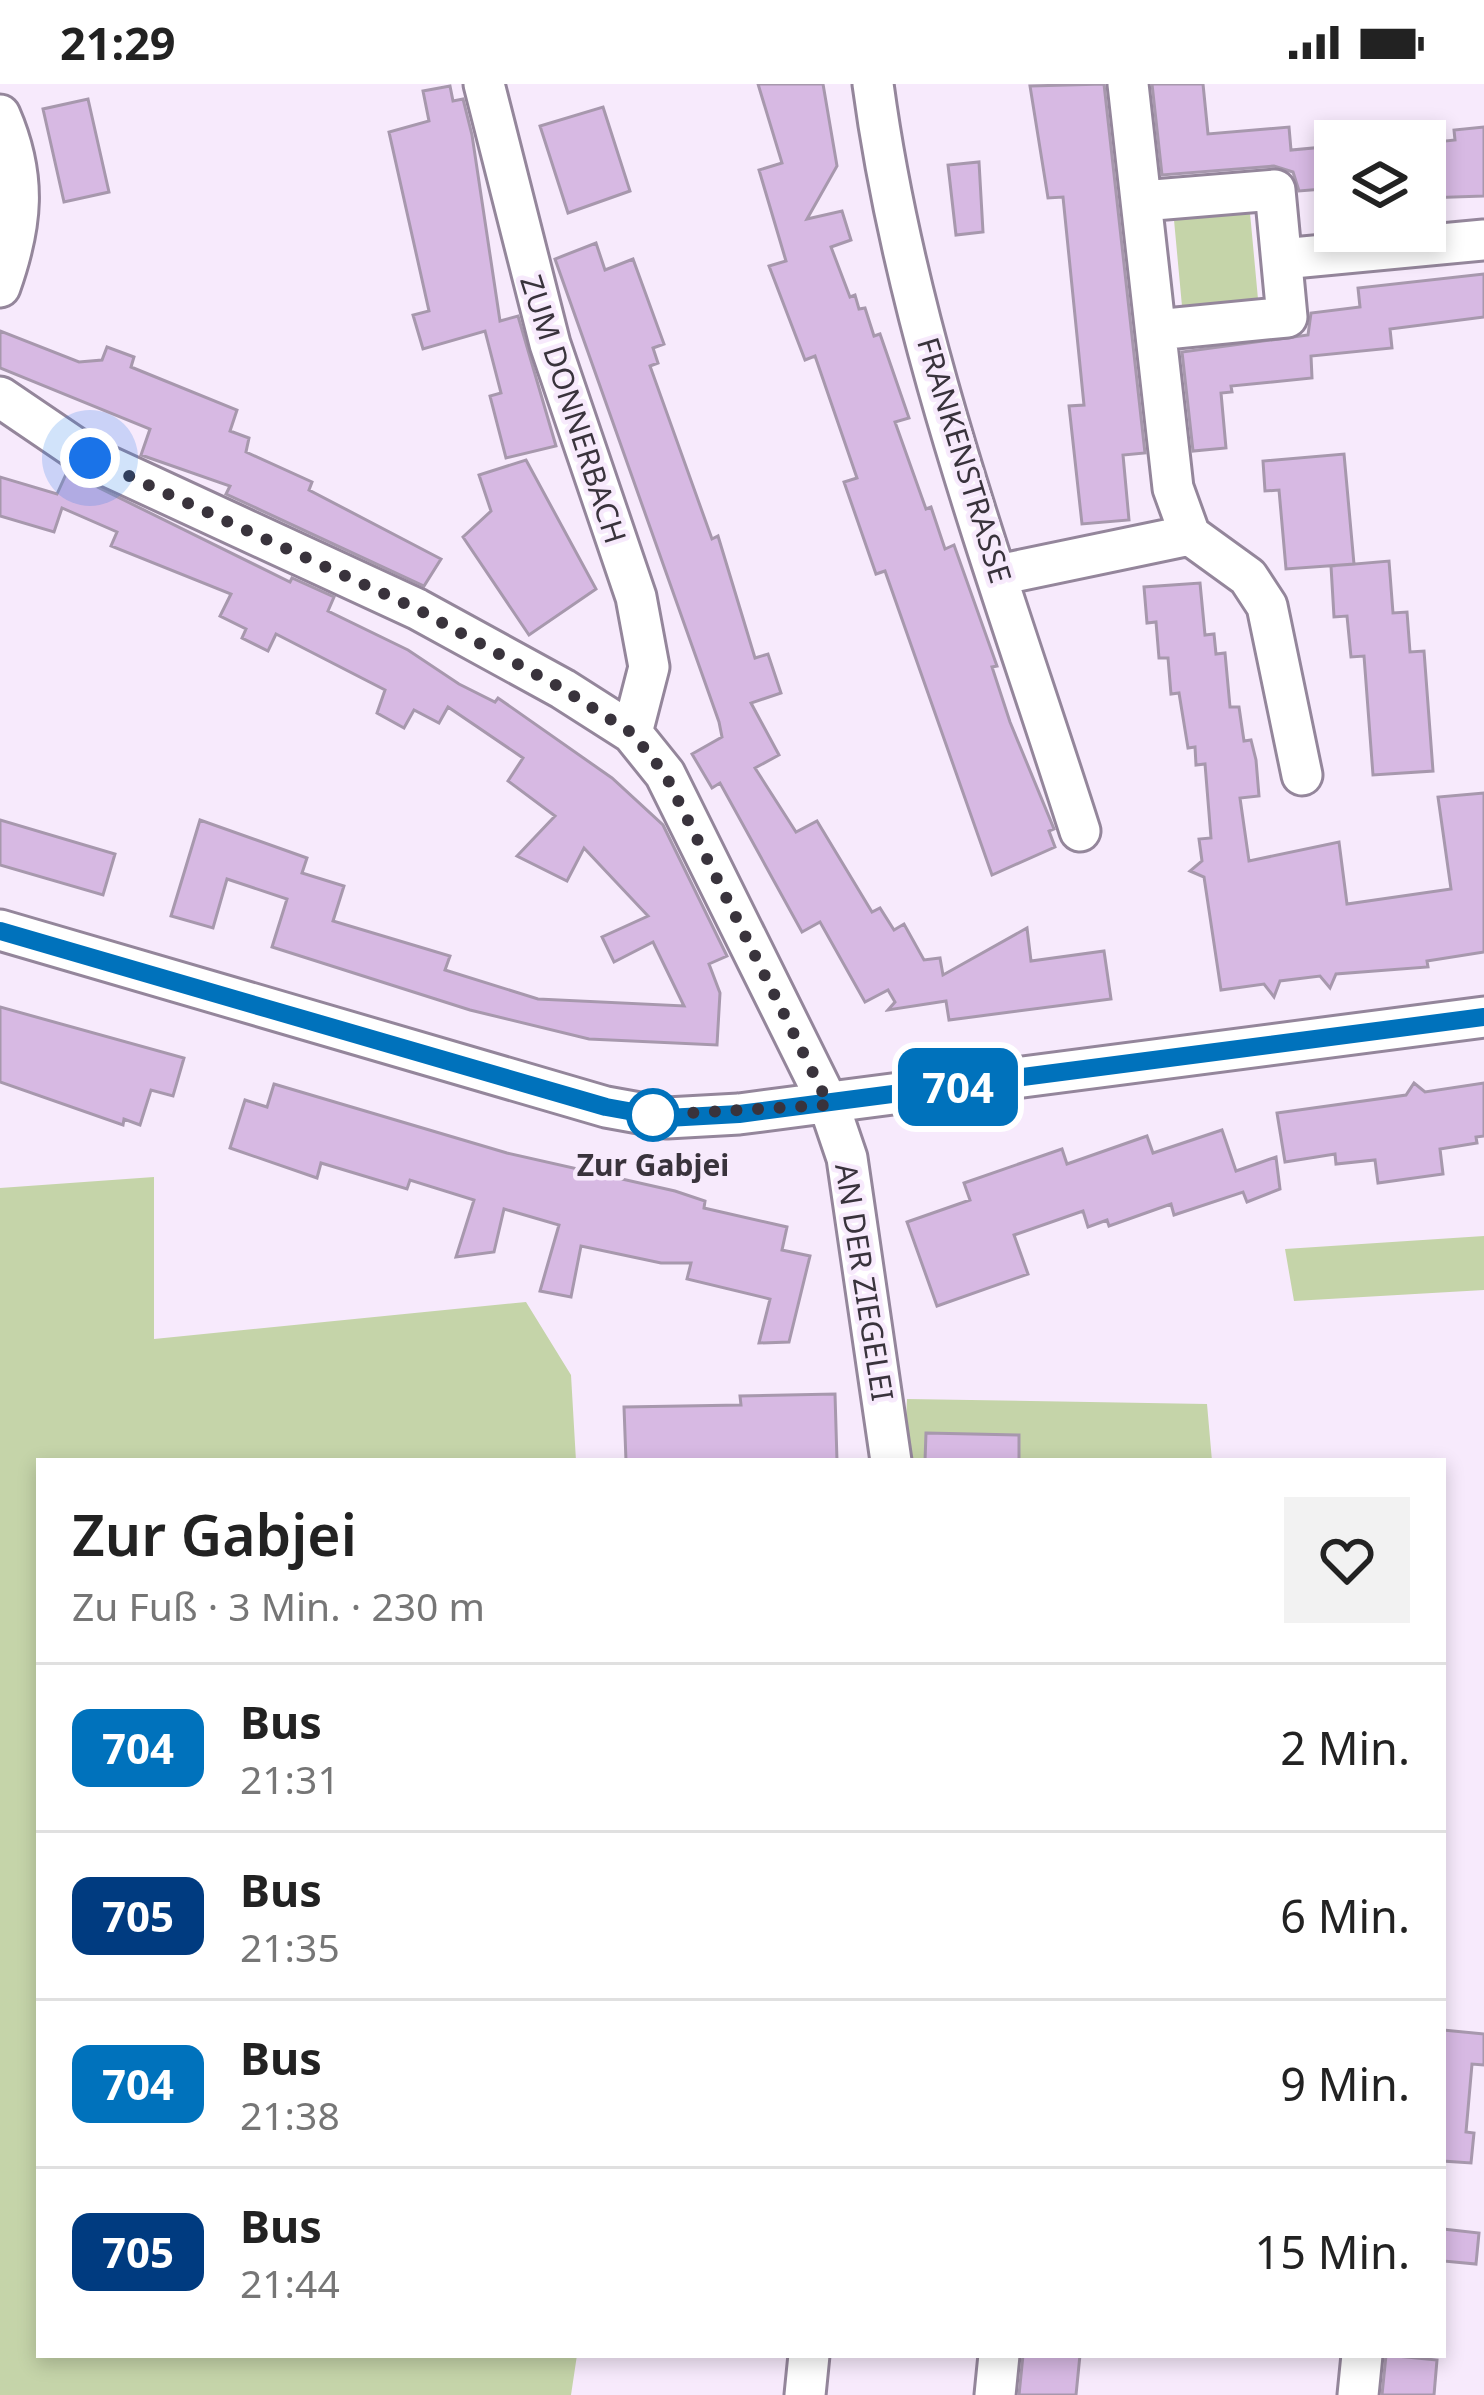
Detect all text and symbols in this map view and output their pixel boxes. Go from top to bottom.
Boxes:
text: 21:29 [60,12,176,73]
map controls [1314,120,1446,252]
button: layers [1314,120,1446,252]
street label: ZUM DONNERBACH [511,270,637,548]
street label: FRANKENSTRASSE [908,332,1022,588]
your location [60,428,120,488]
line badge: 704 [889,1048,1027,1126]
text: 704 [922,1058,994,1115]
marker: Zur Gabjei [628,1090,678,1140]
place label: Zur Gabjei [577,1144,729,1185]
street label: AN DER ZIEGELEI [826,1160,904,1404]
text: Zur Gabjei [72,1495,357,1573]
button: heart [1284,1497,1410,1623]
text: Zu Fuß · 3 Min. · 230 m [72,1579,485,1632]
text: Bus [240,1691,322,1752]
text: 2 Min. [1280,1717,1410,1778]
text: 704 [102,1719,174,1776]
text: 21:31 [240,1752,340,1805]
text: Bus [240,1859,322,1920]
text: 6 Min. [1280,1885,1410,1946]
text: 705 [102,1887,174,1944]
text: 21:35 [240,1920,340,1973]
text: Bus [240,2027,322,2088]
text: 9 Min. [1280,2053,1410,2114]
text: 704 [102,2055,174,2112]
text: 21:38 [240,2088,340,2141]
text: Bus [240,2195,322,2256]
text: 15 Min. [1255,2221,1410,2282]
text: 705 [102,2223,174,2280]
text: 21:44 [240,2256,340,2309]

